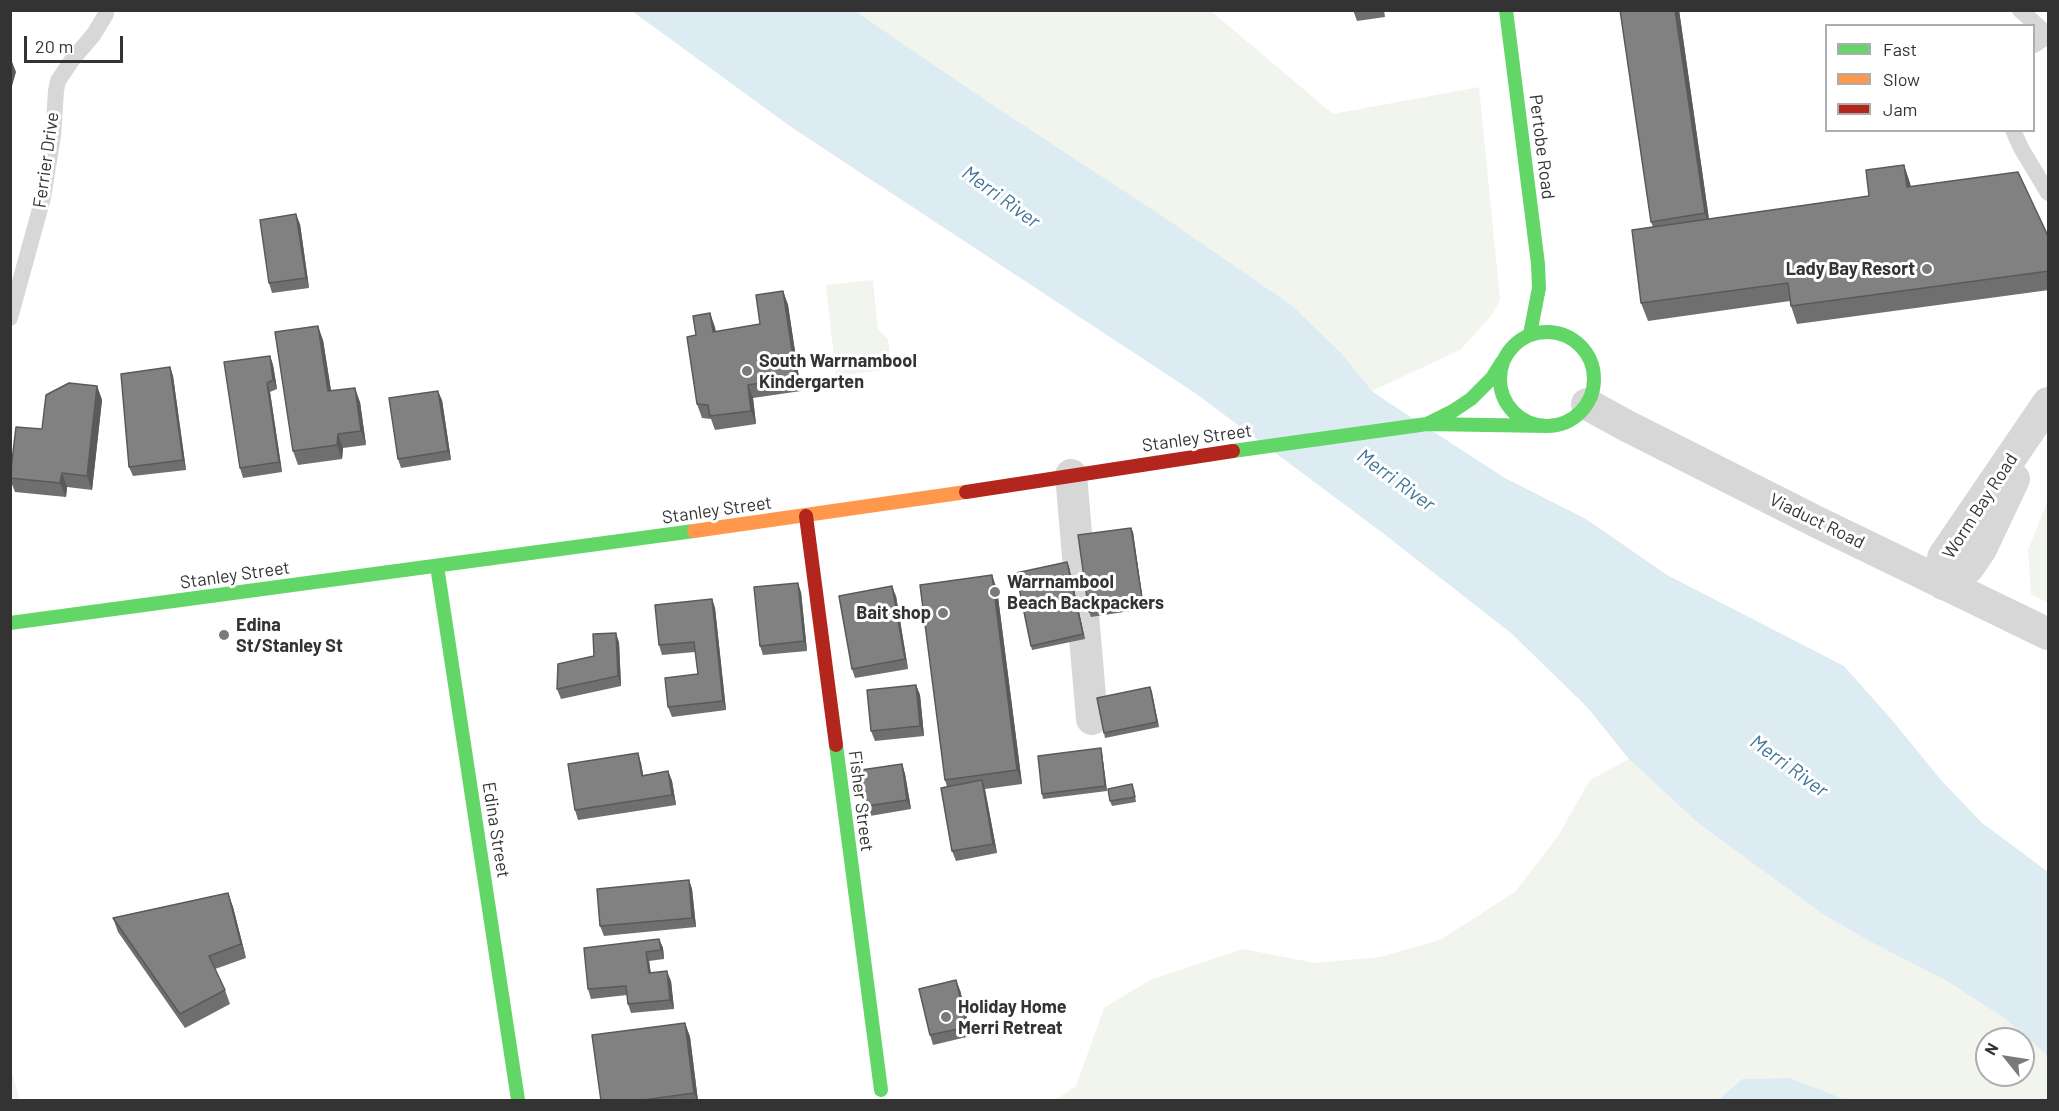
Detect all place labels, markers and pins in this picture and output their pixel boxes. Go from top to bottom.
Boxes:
place label: Lady Bay Resort [1786,258,1915,280]
marker: Lady Bay Resort [1920,262,1934,276]
place label: South Warrnambool Kindergarten [759,350,917,392]
marker: South Warrnambool Kindergarten [740,364,754,378]
place label: Warrnambool Beach Backpackers [1007,571,1164,614]
marker: Warrnambool Beach Backpackers [988,585,1002,599]
place label: Bait shop [856,602,931,624]
marker: Bait shop [936,606,950,620]
place label: Edina St/Stanley St [236,614,343,656]
marker: Edina St/Stanley St [217,628,231,642]
place label: Holiday Home Merri Retreat [958,996,1067,1038]
marker: Holiday Home Merri Retreat [939,1010,953,1024]

